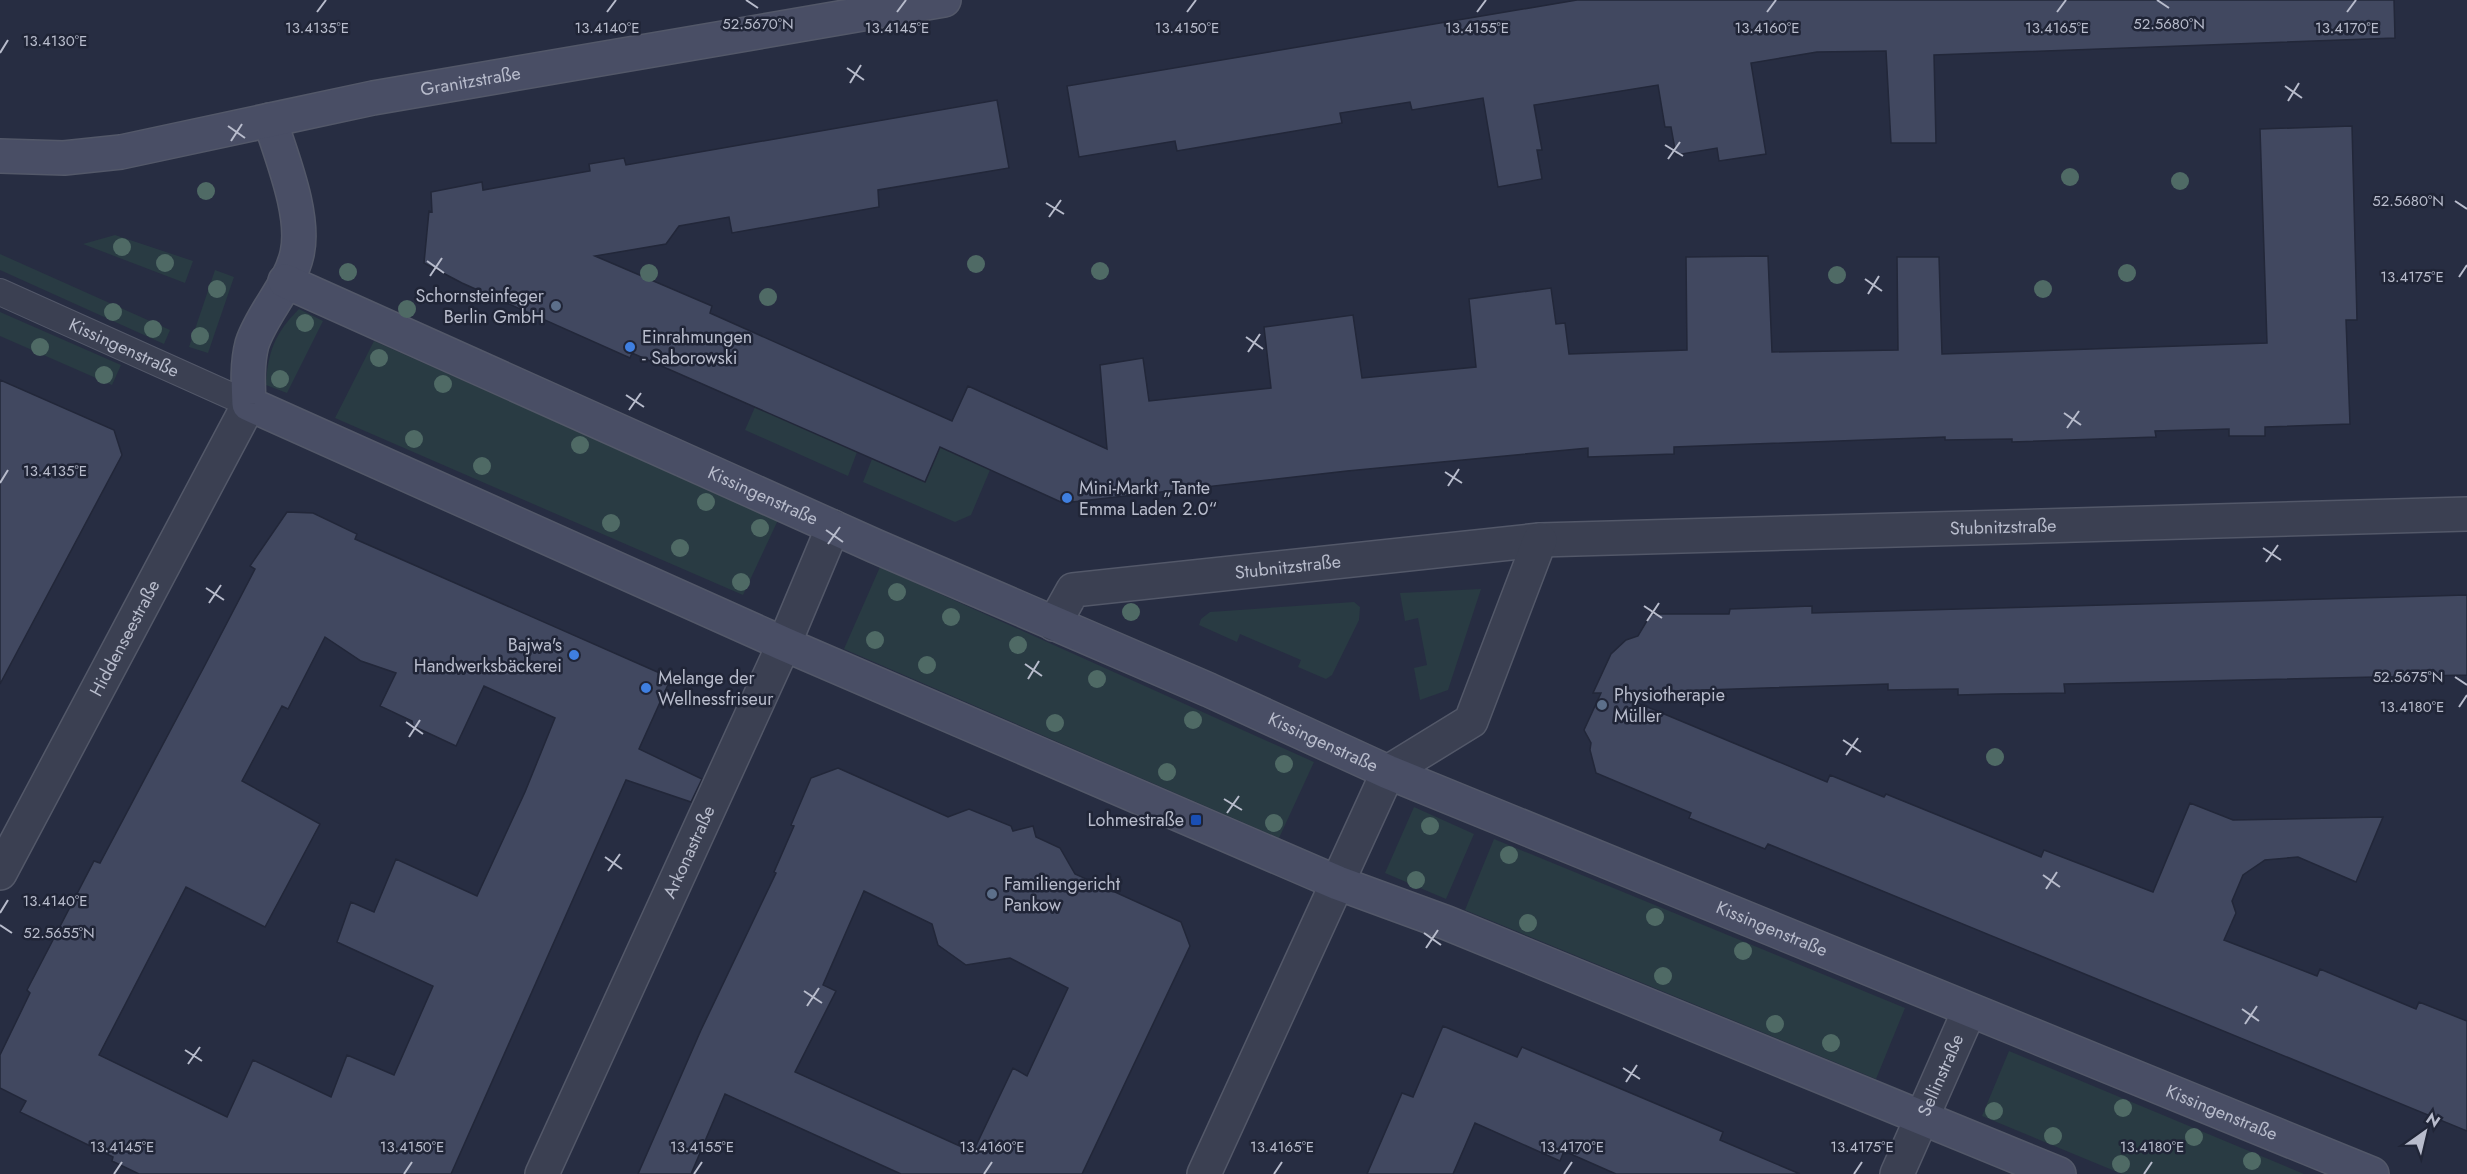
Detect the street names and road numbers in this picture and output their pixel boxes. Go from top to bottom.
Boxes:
street label: Granitzstraße [418,60,523,103]
street label: Kissingenstraße [65,312,183,384]
street label: Kissingenstraße [704,460,822,532]
street label: Stubnitzstraße [1950,513,2057,541]
street label: Stubnitzstraße [1233,548,1342,586]
street label: Hiddenseestraße [83,575,166,701]
street label: Kissingenstraße [1264,706,1382,779]
street label: Arkonastraße [657,801,722,903]
street label: Kissingenstraße [1712,894,1832,963]
street label: Sellinstraße [1911,1030,1970,1120]
street label: Kissingenstraße [2162,1078,2281,1147]

